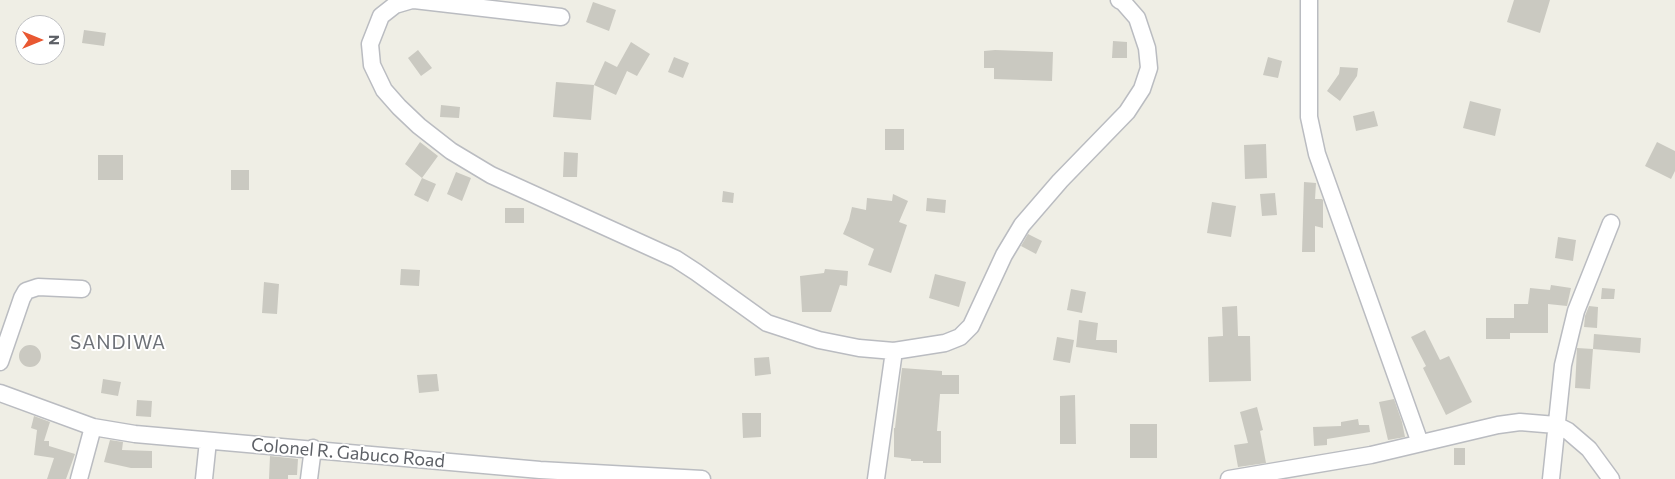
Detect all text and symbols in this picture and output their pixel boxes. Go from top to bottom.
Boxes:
north arrow [15,15,65,65]
text: N [46,35,63,45]
district label: SANDIWA [69,332,167,354]
street label: Colonel R. Gabuco Road [250,434,446,472]

